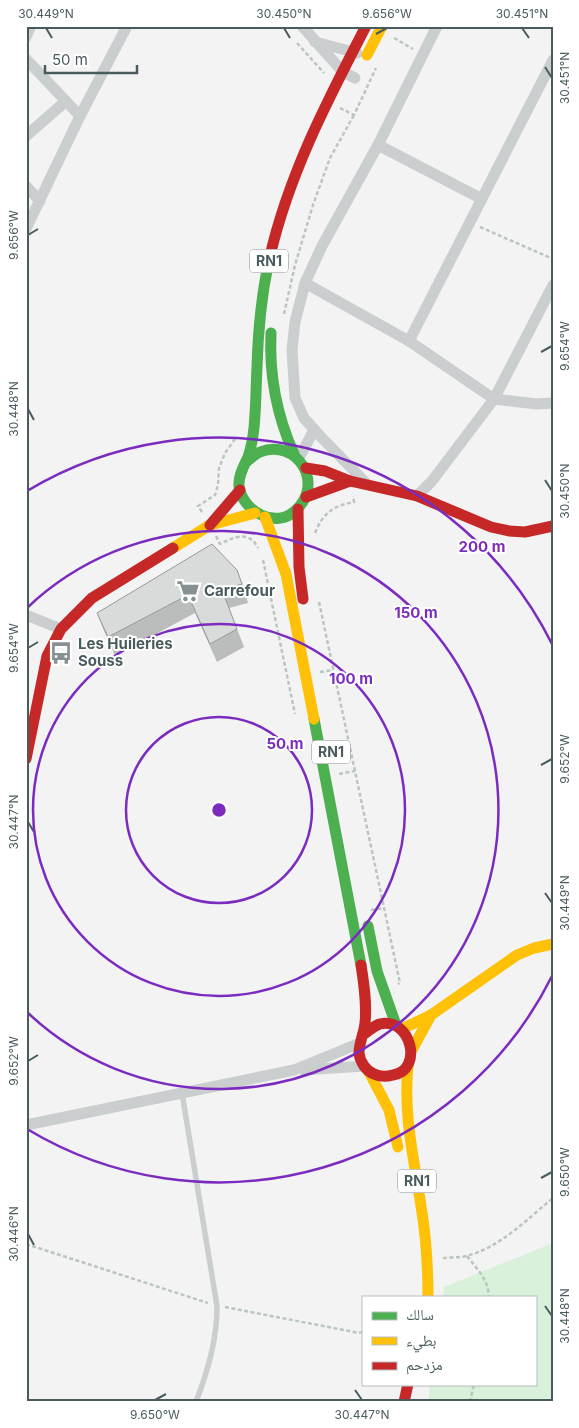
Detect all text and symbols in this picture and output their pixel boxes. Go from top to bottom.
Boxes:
text: 30.449°N [18,6,74,21]
text: 30.450°N [256,6,312,21]
text: 9.656°W [362,6,412,21]
text: 30.451°N [496,6,548,21]
scale bar [45,42,138,74]
text: 50 m [52,50,88,69]
text: 30.451°N [557,52,572,104]
text: 9.656°W [6,210,21,260]
road number: RN1 [250,250,288,272]
text: 9.654°W [557,321,572,371]
text: 30.448°N [6,381,21,437]
text: 30.450°N [557,463,572,519]
text: 200 m [459,537,505,556]
supermarket icon: Carrefour [175,578,201,604]
place label: Carrefour [204,581,275,600]
text: 150 m [394,603,438,622]
text: 9.654°W [6,623,21,673]
place label: Les Huileries Souss [78,634,173,670]
bus stop icon: Les Huileries Souss [48,640,74,666]
text: 100 m [329,669,373,688]
text: 50 m [267,734,303,753]
text: 9.652°W [557,734,572,784]
road number: RN1 [312,740,350,764]
text: 30.447°N [6,795,21,849]
centre of rings [210,801,228,819]
text: 30.449°N [557,875,572,931]
text: 9.652°W [6,1036,21,1086]
text: 9.650°W [557,1147,572,1197]
road number: RN1 [398,1170,436,1192]
text: 30.446°N [6,1206,21,1262]
text: 30.448°N [557,1288,572,1344]
legend [362,1296,536,1386]
text: سالك [406,1305,434,1324]
text: بطيء [406,1331,436,1353]
text: مزدحم [406,1355,443,1375]
text: 9.650°W [130,1407,180,1422]
text: 30.447°N [335,1407,389,1422]

